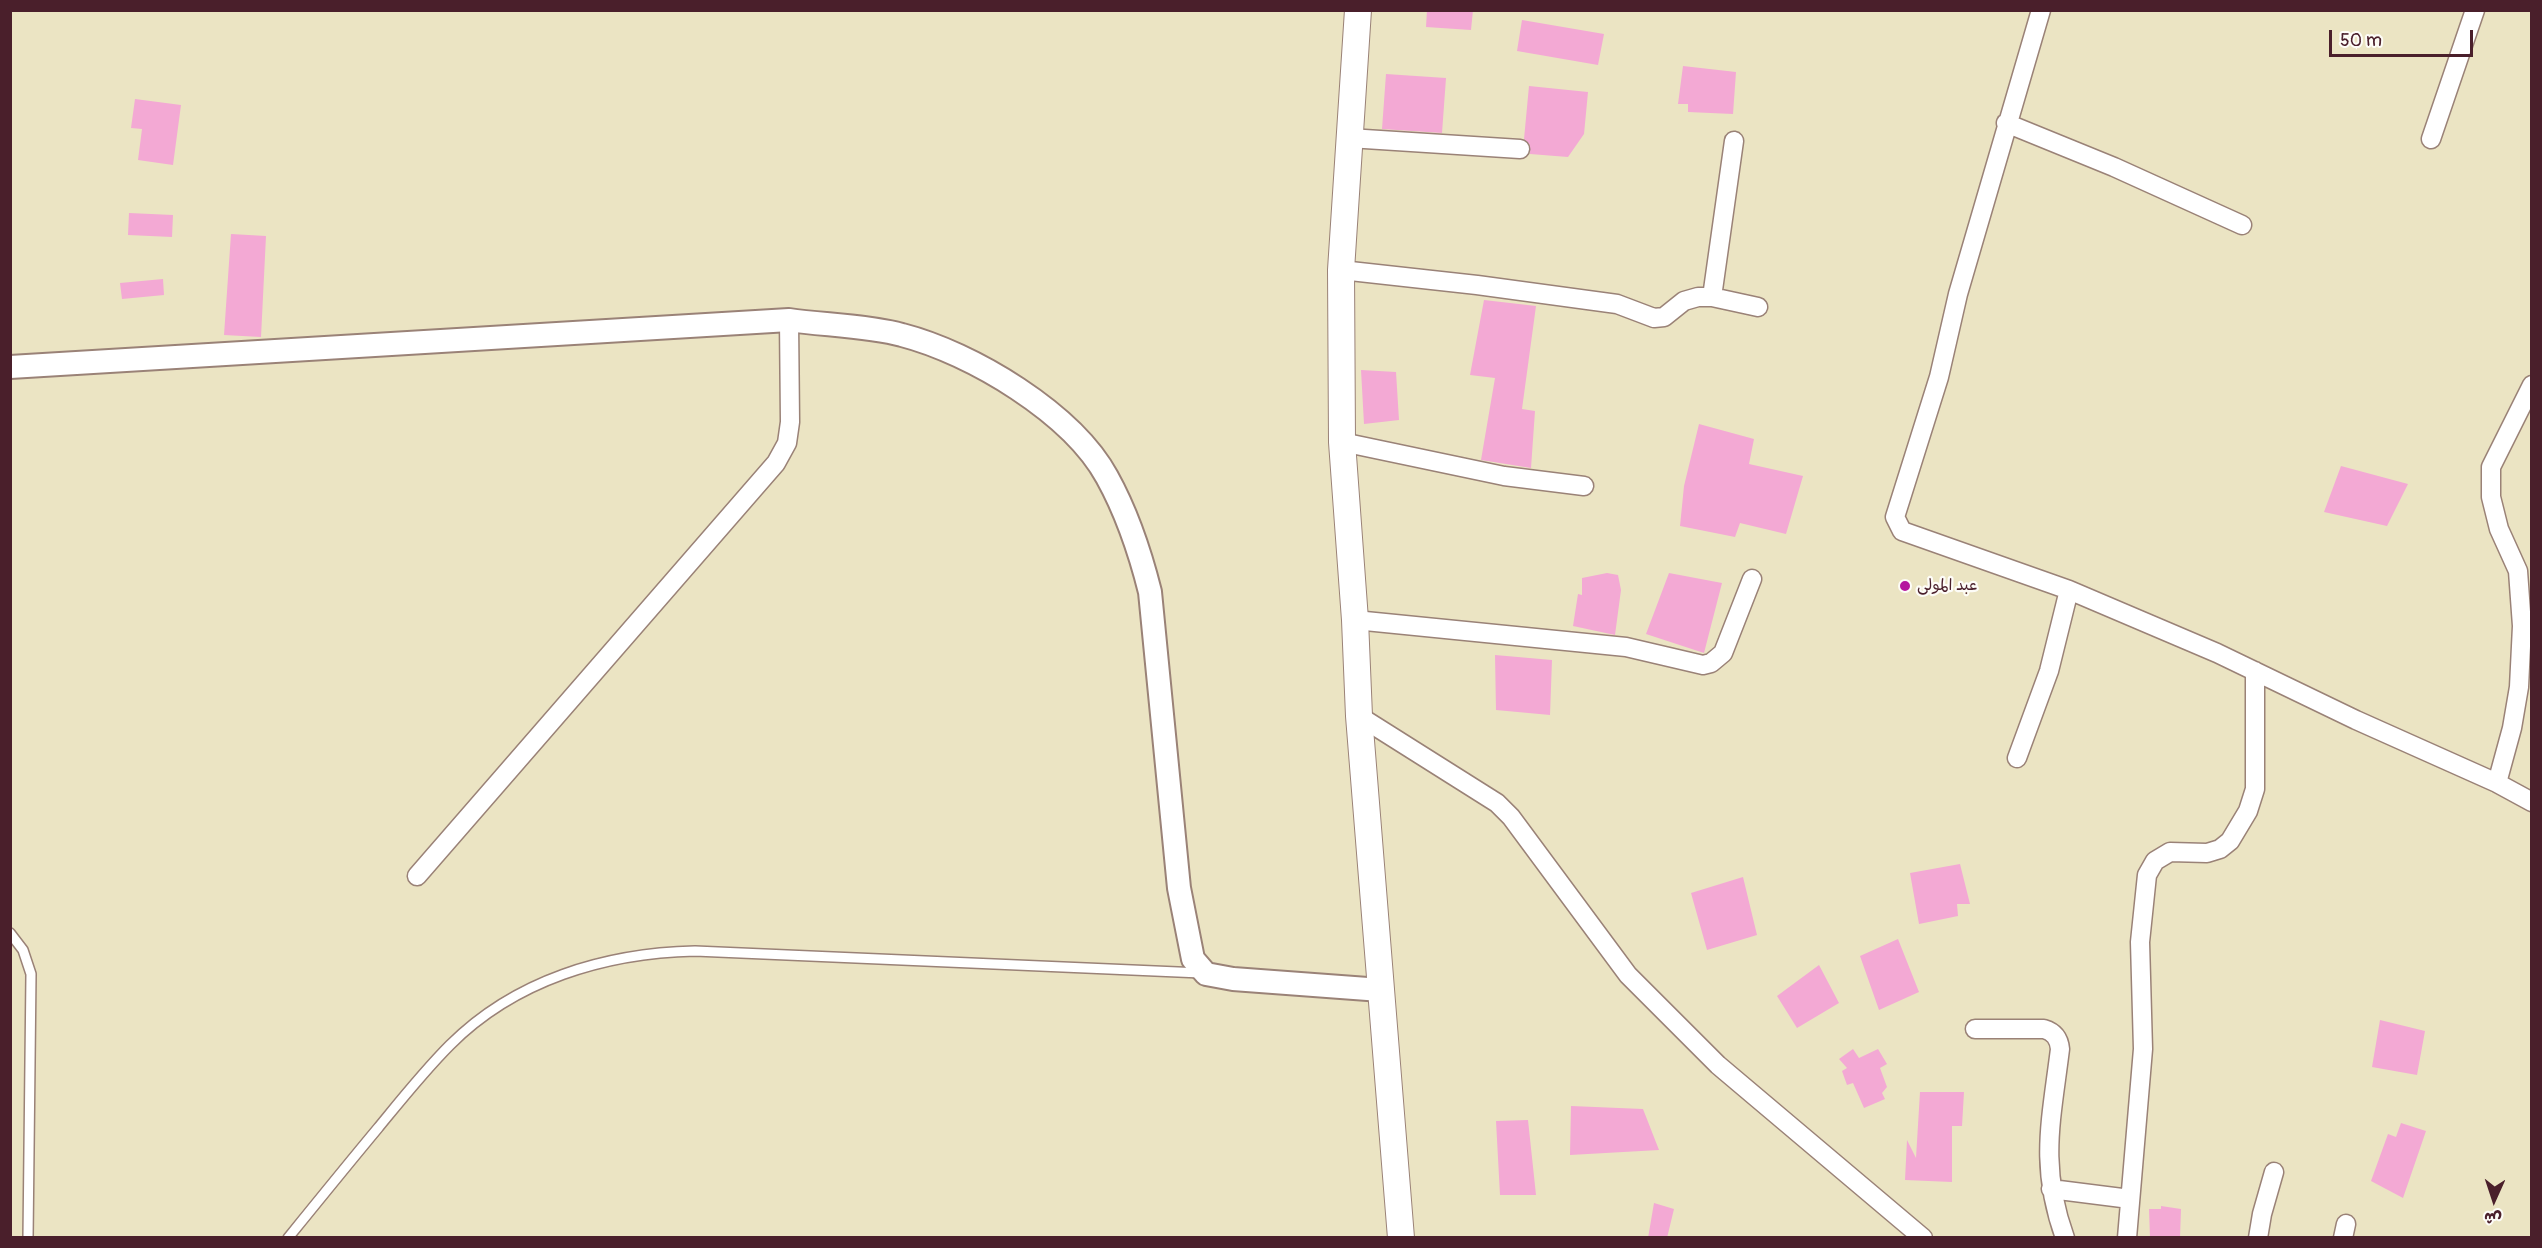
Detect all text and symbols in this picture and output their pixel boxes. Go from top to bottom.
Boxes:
scale bar [2332,18,2476,56]
text: 50 m [2340,29,2382,52]
place label: عبد المولى [1917,576,1977,596]
marker: عبد المولى [1898,579,1912,593]
north arrow [2464,1170,2524,1230]
text: ش [2484,1208,2502,1228]

